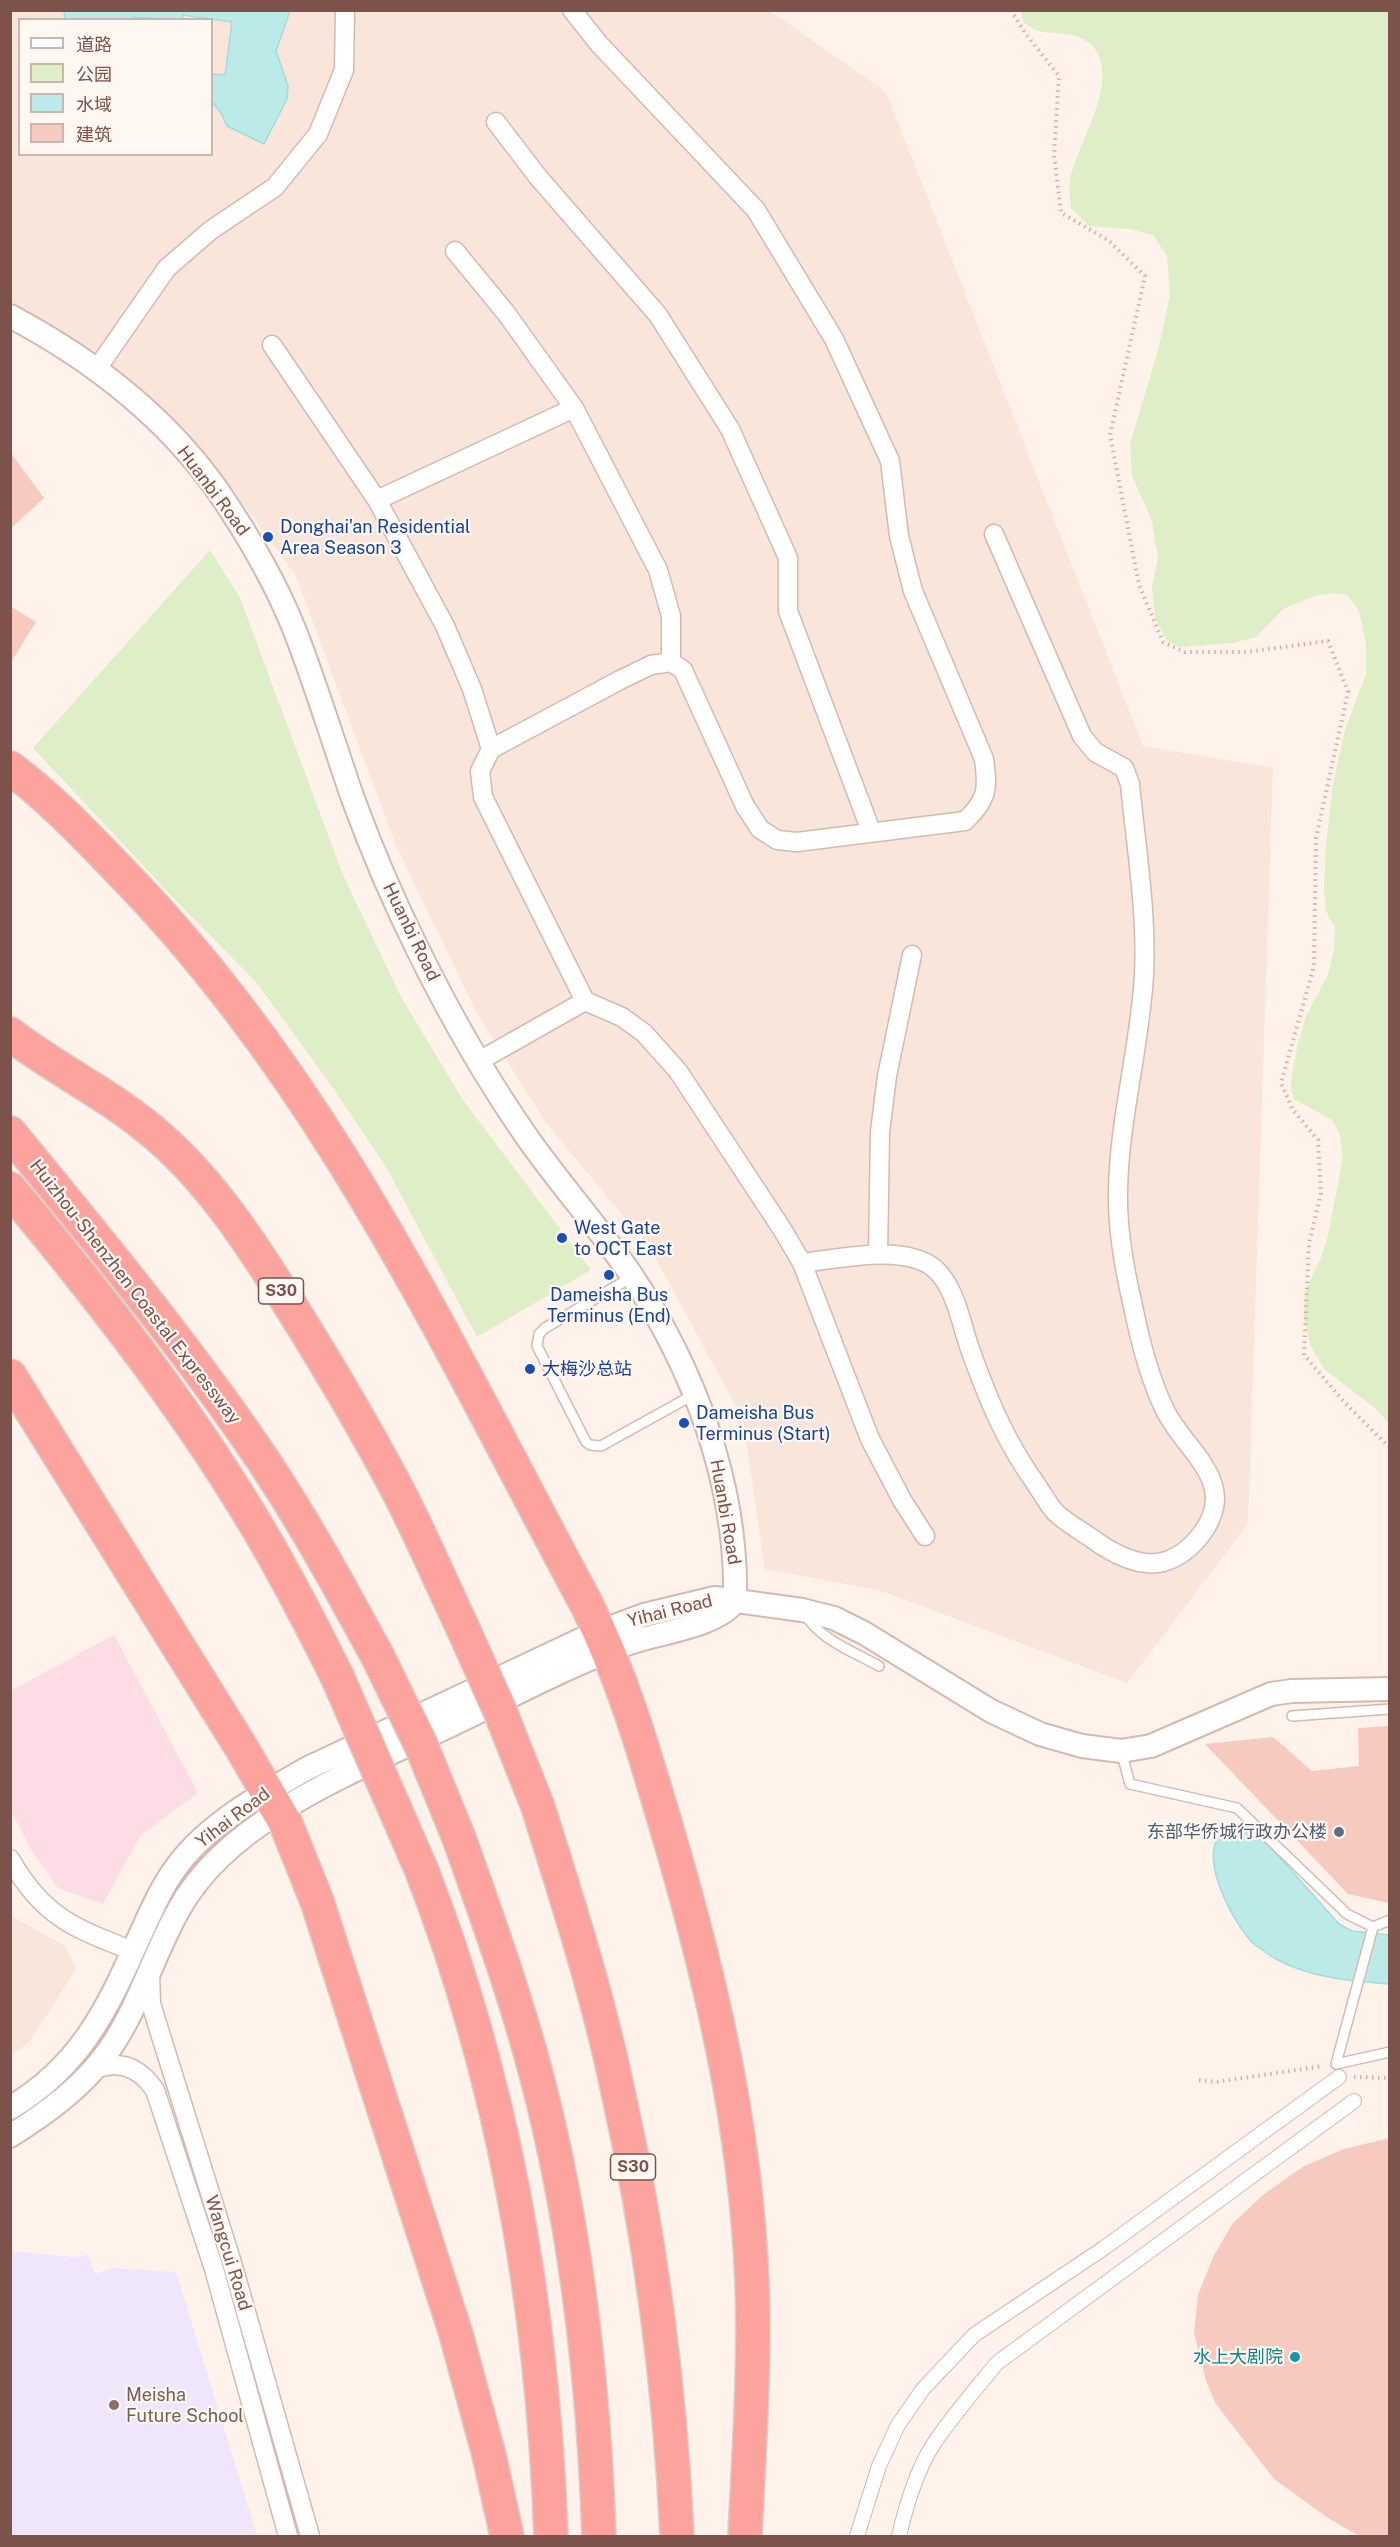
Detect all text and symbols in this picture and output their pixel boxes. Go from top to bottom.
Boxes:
legend [18,18,213,156]
text: 道路 [76,34,112,55]
text: 公园 [76,64,112,85]
text: 水域 [76,94,112,115]
text: 建筑 [76,124,112,145]
street label: Huanbi Road [172,442,254,540]
place label: Donghai'an Residential Area Season 3 [280,516,470,558]
marker: Donghai'an Residential Area Season 3 [261,530,275,544]
street label: Huanbi Road [378,879,444,985]
street label: Huizhou-Shenzhen Coastal Expressway [25,1155,245,1429]
place label: West Gate to OCT East [574,1217,672,1260]
marker: West Gate to OCT East [555,1231,569,1245]
marker: Dameisha Bus Terminus (End) [602,1268,616,1282]
road number: S30 [258,1278,304,1304]
place label: Dameisha Bus Terminus (End) [547,1284,671,1326]
place label: 大梅沙总站 [542,1358,632,1380]
marker: 大梅沙总站 [523,1362,537,1376]
place label: Dameisha Bus Terminus (Start) [696,1402,831,1444]
marker: Dameisha Bus Terminus (Start) [677,1416,691,1430]
street label: Huanbi Road [705,1458,745,1566]
street label: Yihai Road [625,1590,715,1632]
street label: Yihai Road [192,1783,274,1853]
place label: 东部华侨城行政办公楼 [1147,1821,1327,1843]
marker: 东部华侨城行政办公楼 [1332,1825,1346,1839]
road number: S30 [610,2154,656,2180]
street label: Wangcui Road [200,2193,256,2313]
place label: 水上大剧院 [1193,2346,1283,2368]
marker: 水上大剧院 [1288,2350,1302,2364]
place label: Meisha Future School [126,2384,244,2426]
marker: Meisha Future School [107,2398,121,2412]

